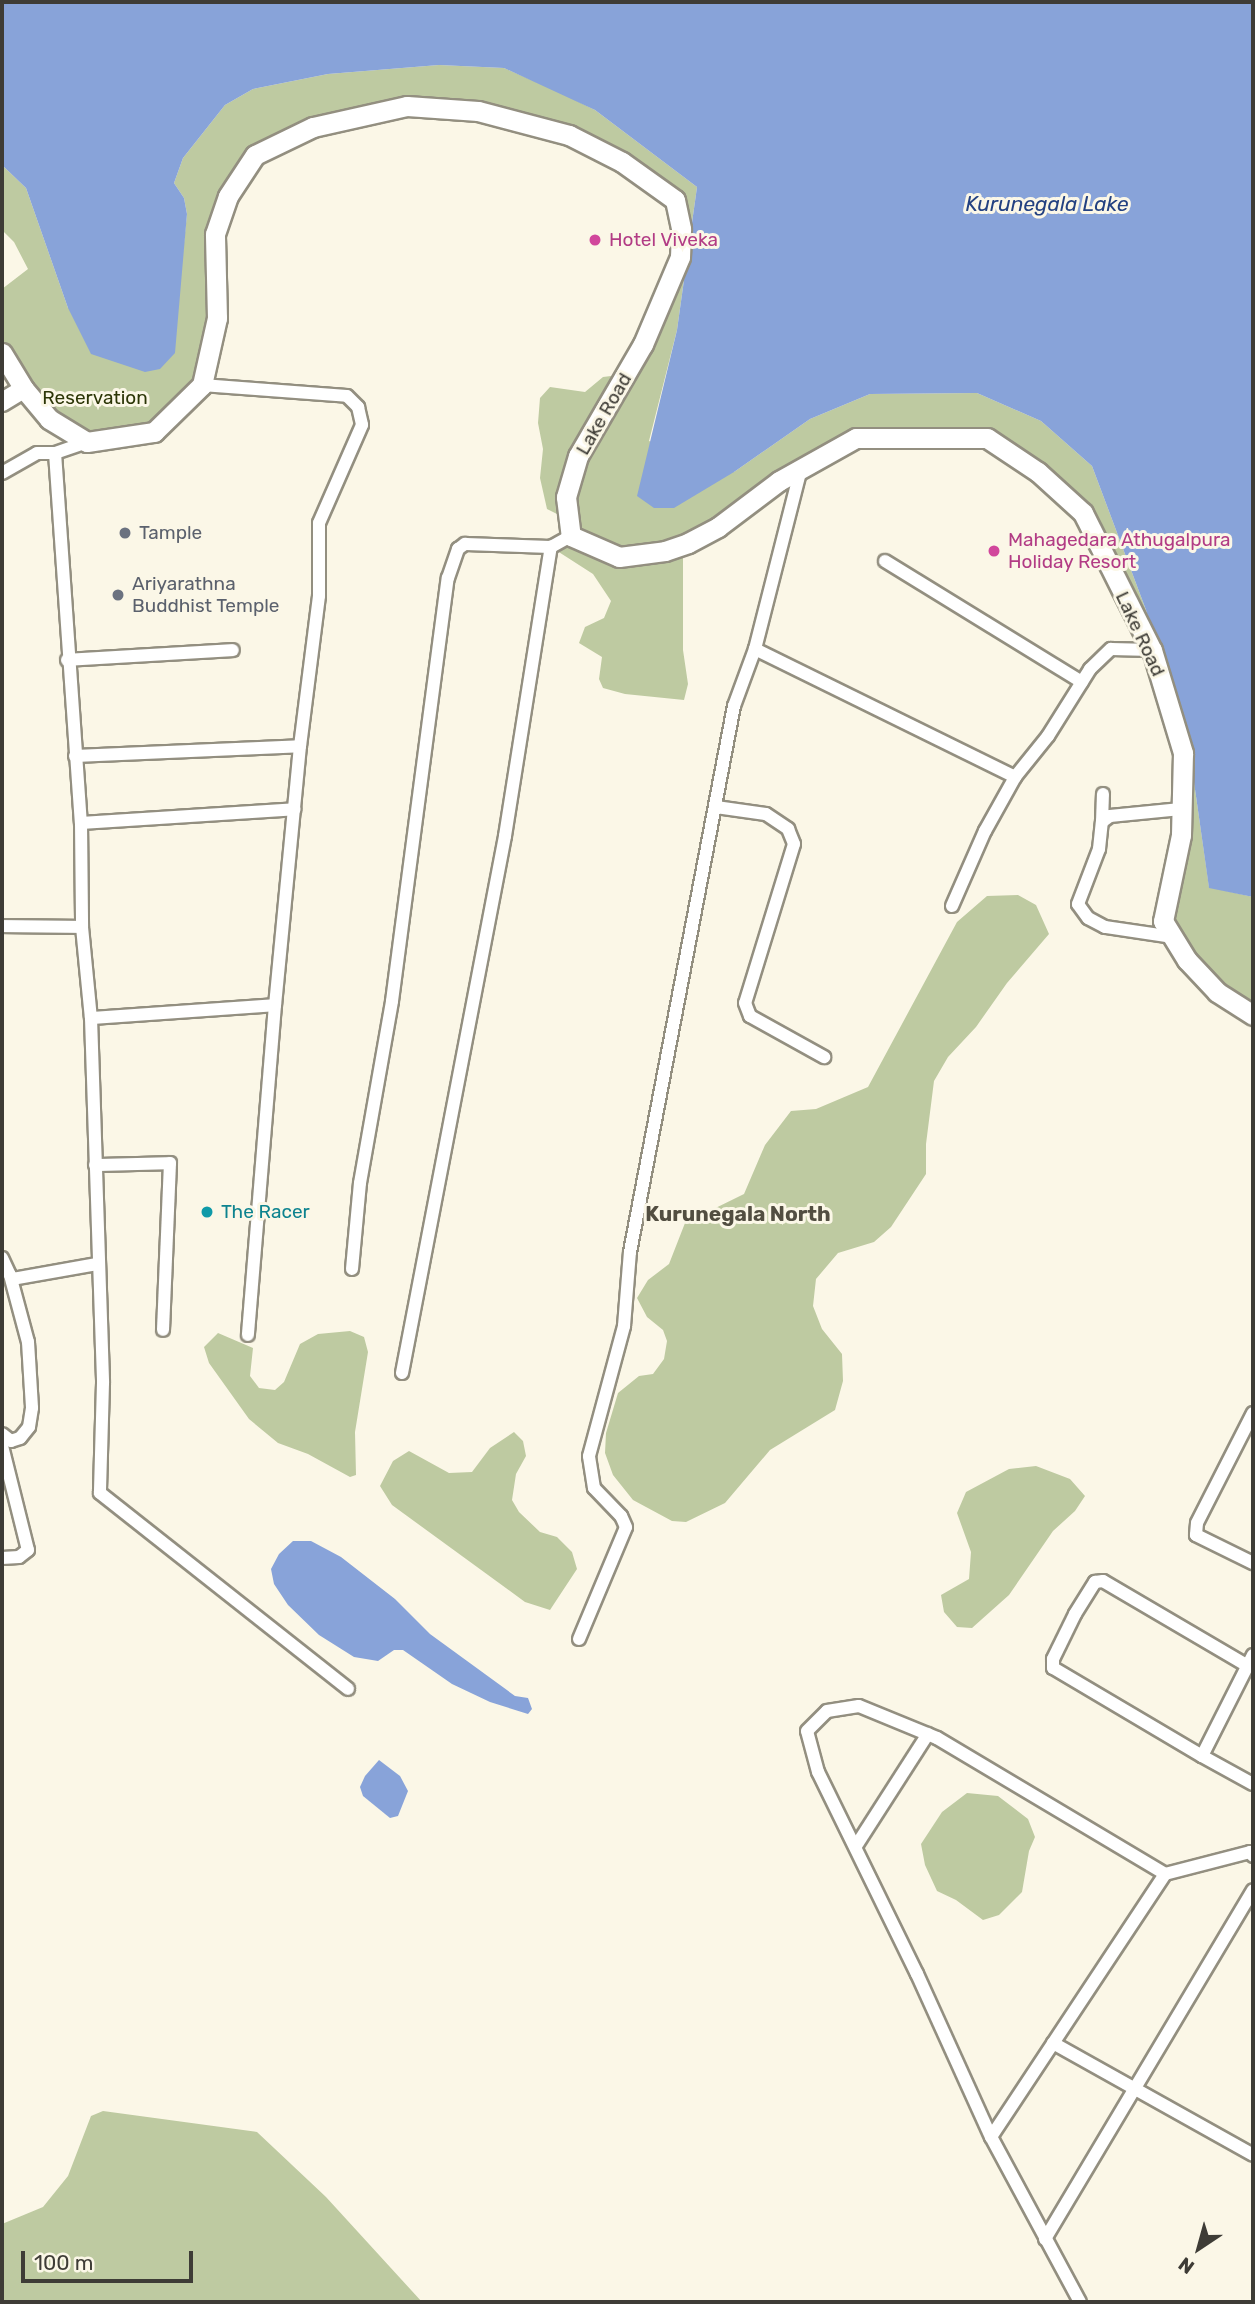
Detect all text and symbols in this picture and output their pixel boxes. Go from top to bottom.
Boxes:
water label: Kurunegala Lake [965,191,1129,217]
place label: Hotel Viveka [609,229,719,251]
marker: Hotel Viveka [587,232,603,248]
street label: Lake Road [571,369,637,459]
park label: Reservation [42,387,148,409]
place label: Tample [139,522,202,544]
marker: Tample [117,525,133,541]
place label: Mahagedara Athugalpura Holiday Resort [1008,529,1231,573]
marker: Mahagedara Athugalpura Holiday Resort [986,543,1002,559]
place label: Ariyarathna Buddhist Temple [132,573,280,617]
marker: Ariyarathna Buddhist Temple [110,587,126,603]
street label: Lake Road [1110,588,1170,680]
place label: The Racer [221,1201,310,1223]
district label: Kurunegala North [645,1201,831,1227]
marker: The Racer [199,1204,215,1220]
north arrow [1164,2213,1234,2283]
scale bar [24,2238,196,2282]
text: 100 m [34,2250,93,2275]
text: N [1174,2252,1199,2279]

